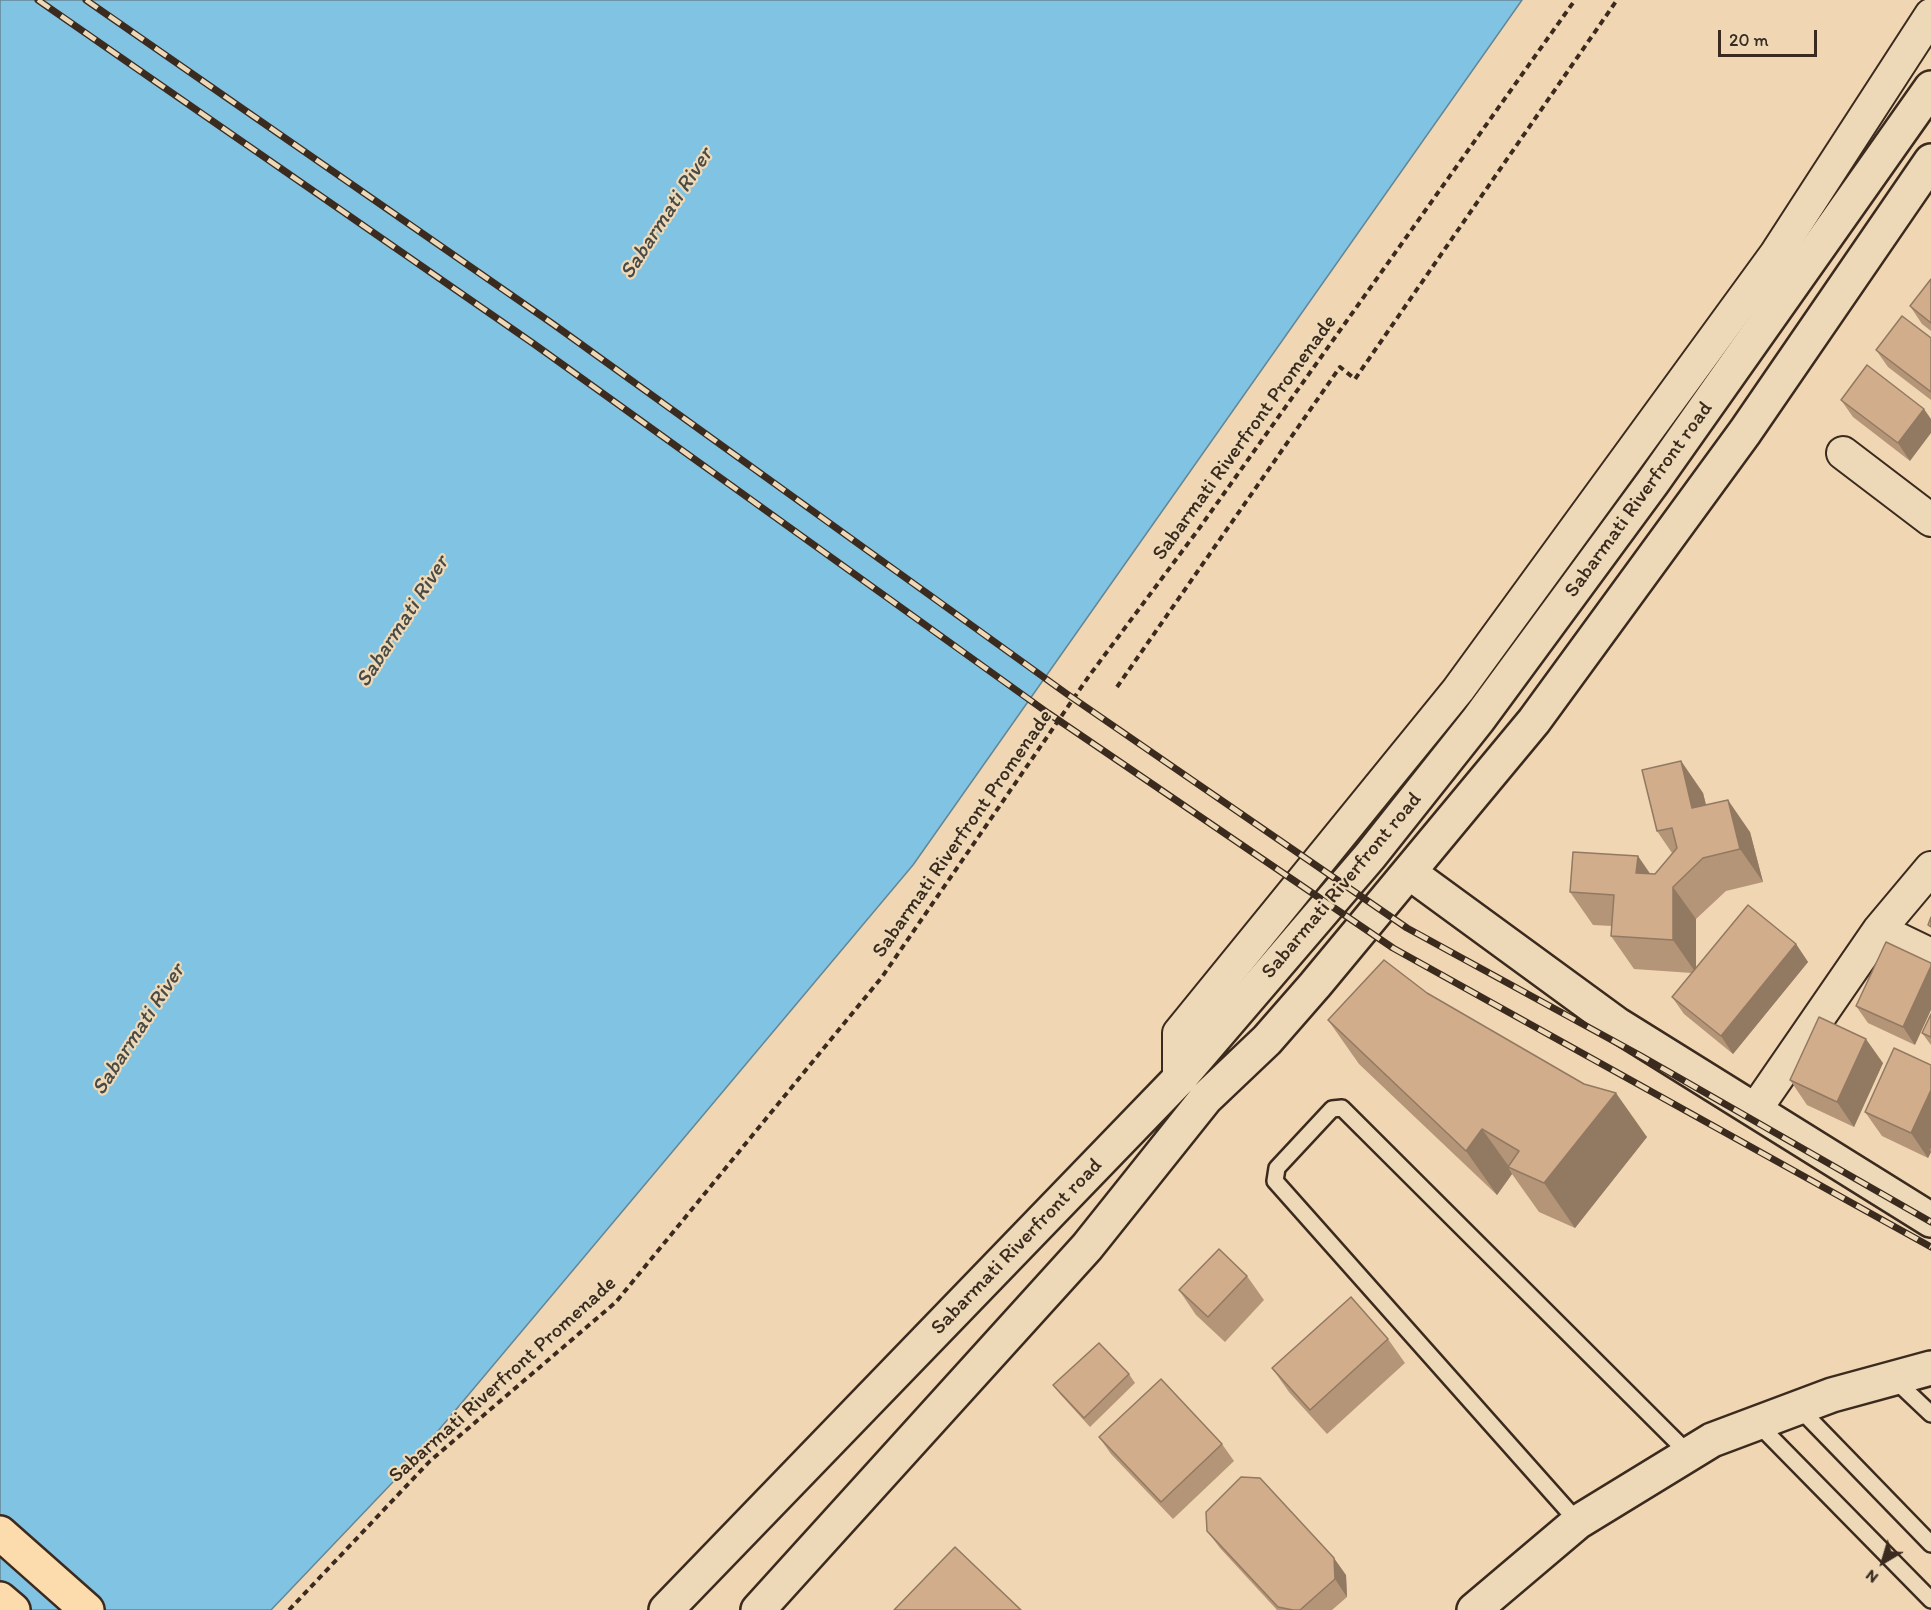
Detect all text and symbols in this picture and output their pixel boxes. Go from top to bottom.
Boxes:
scale bar [1721,18,1820,56]
text: 20 m [1729,29,1769,51]
water label: Sabarmati River [615,143,719,285]
street label: Sabarmati Riverfront Promenade [1147,310,1343,566]
street label: Sabarmati Riverfront road [1560,397,1718,603]
water label: Sabarmati River [351,551,455,693]
street label: Sabarmati Riverfront Promenade [867,705,1059,963]
street label: Sabarmati Riverfront road [1257,788,1427,984]
water label: Sabarmati River [87,959,191,1101]
street label: Sabarmati Riverfront road [926,1154,1108,1340]
street label: Sabarmati Riverfront Promenade [384,1271,622,1489]
north arrow [1853,1532,1913,1592]
text: N [1862,1566,1882,1587]

